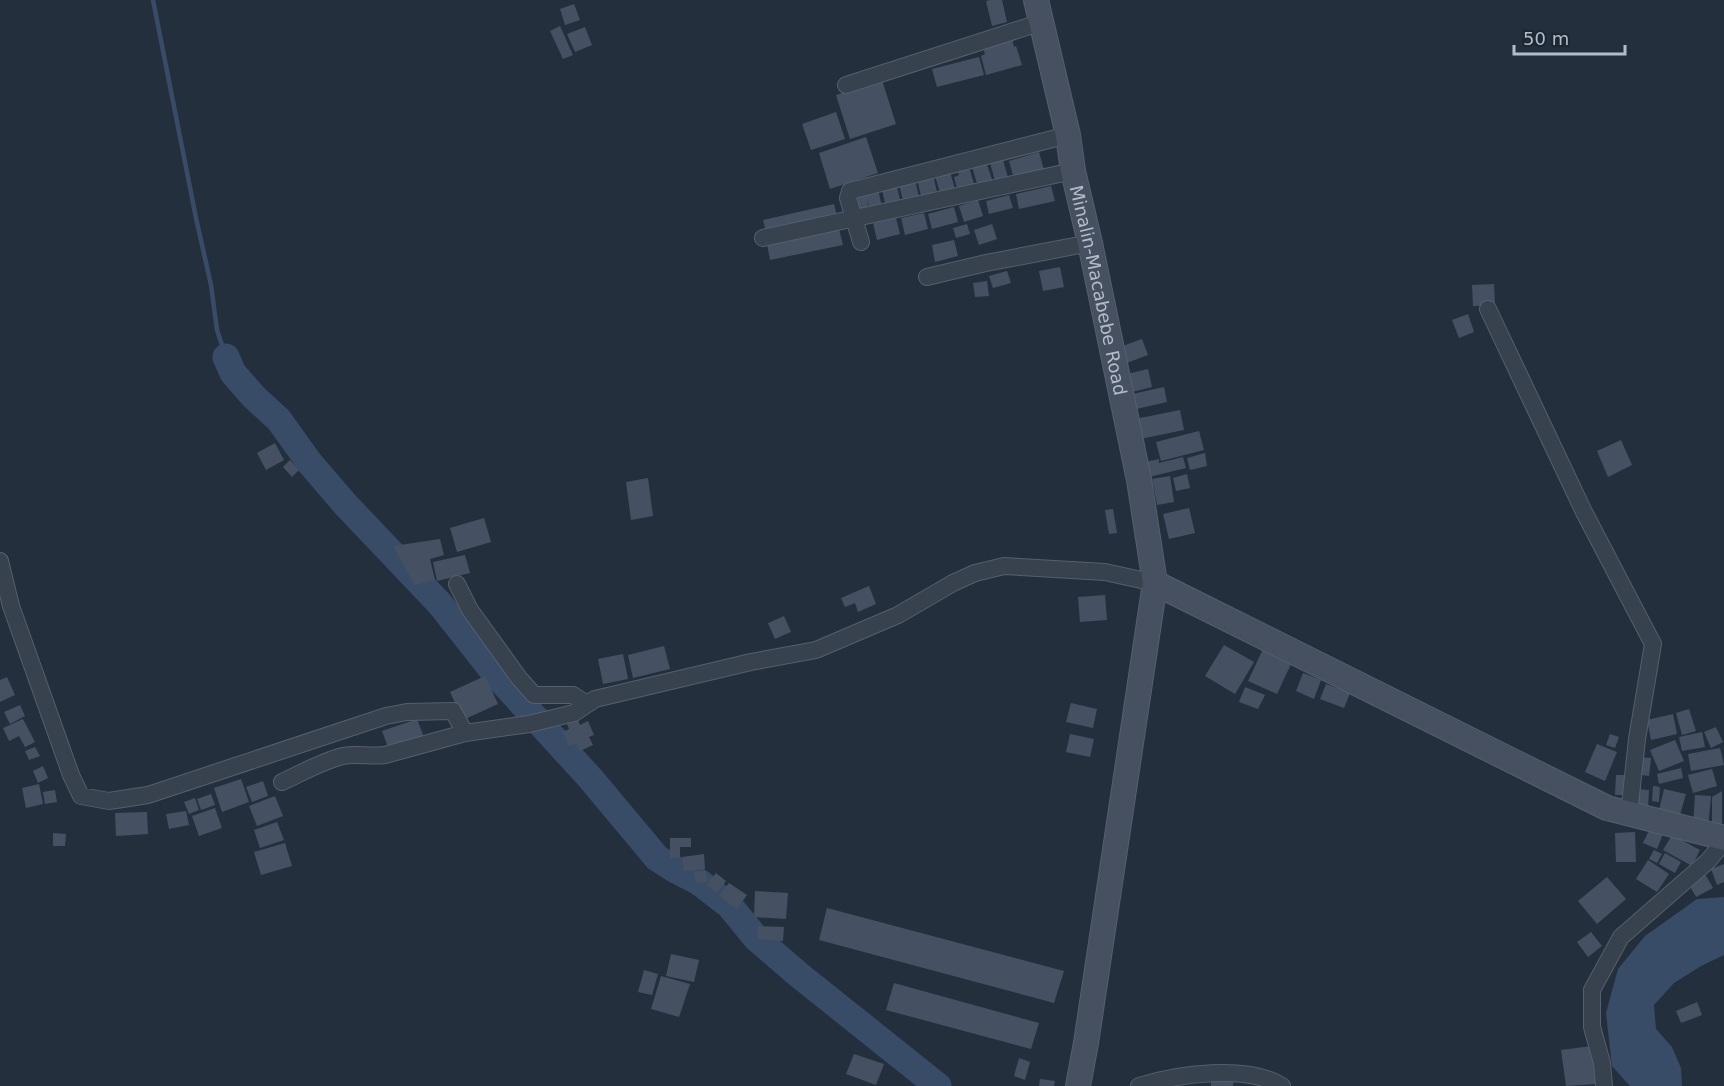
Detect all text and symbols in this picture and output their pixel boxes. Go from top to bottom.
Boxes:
scale bar [1514,18,1625,56]
text: 50 m [1523,28,1569,49]
street label: Minalin-Macabebe Road [1066,183,1132,397]

